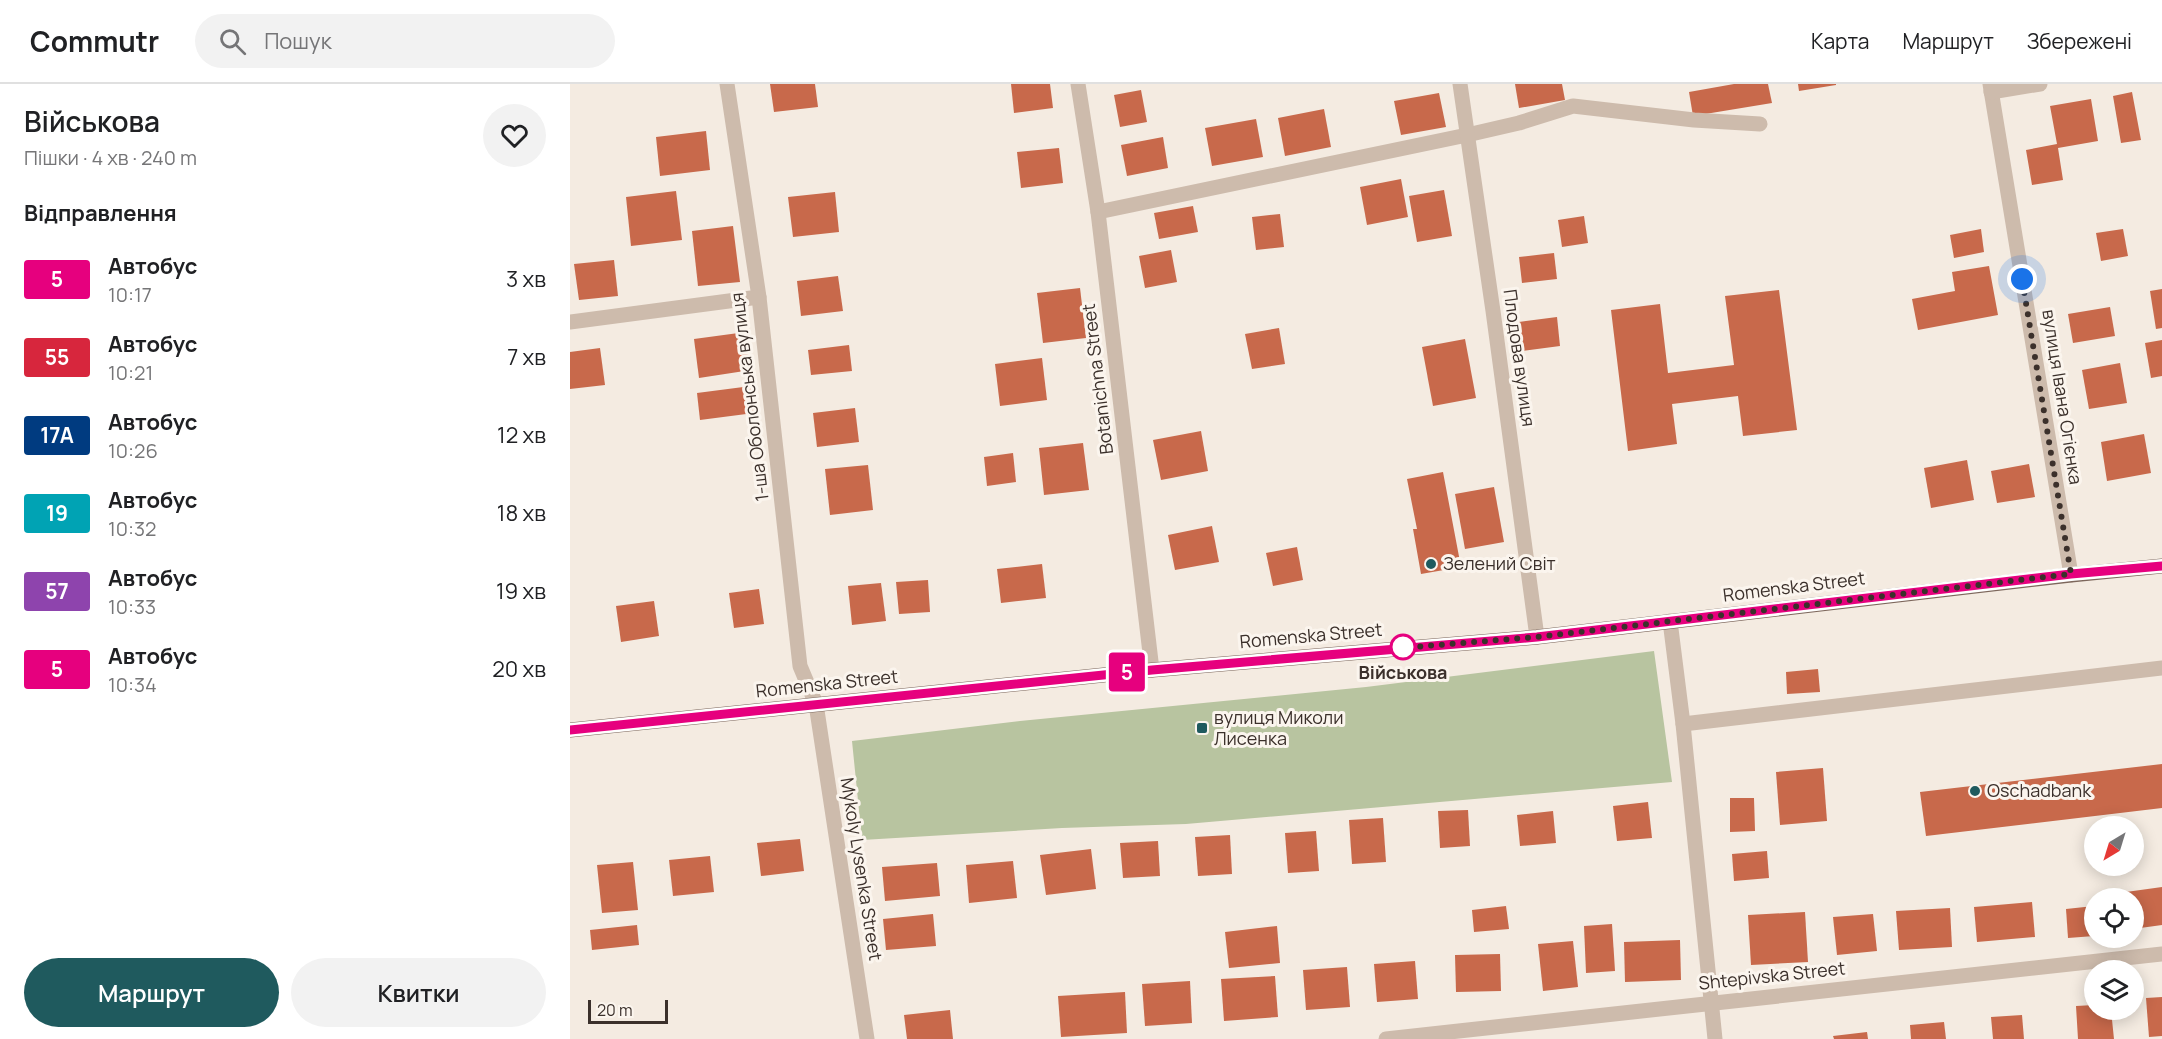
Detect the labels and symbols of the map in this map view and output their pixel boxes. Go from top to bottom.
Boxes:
your location [2007,264,2037,294]
street label: Плодова вулиця [1498,288,1542,428]
street label: 1-ша Оболонська вулиця [724,291,774,503]
street label: Botanichna Street [1076,302,1118,456]
street label: вулиця Івана Огієнка [2037,307,2089,486]
place label: Зелений Світ [1443,551,1556,575]
marker: Зелений Світ [1424,557,1438,571]
street label: Romenska Street [1721,565,1866,607]
street label: Romenska Street [1239,617,1383,653]
marker: Військова [1390,634,1416,660]
line badge: 5 [1108,652,1146,692]
place label: Військова [1358,660,1448,684]
street label: Romenska Street [755,664,899,702]
place label: вулиця Миколи Лисенка [1214,705,1343,750]
marker: вулиця Миколи Лисенка [1195,721,1209,735]
street label: Mykoly Lysenka Street [836,776,888,962]
place label: Oschadbank [1987,778,2092,802]
marker: Oschadbank [1968,784,1982,798]
north arrow [2084,816,2144,876]
street label: Shtepivska Street [1697,955,1846,995]
scale bar [588,997,668,1024]

